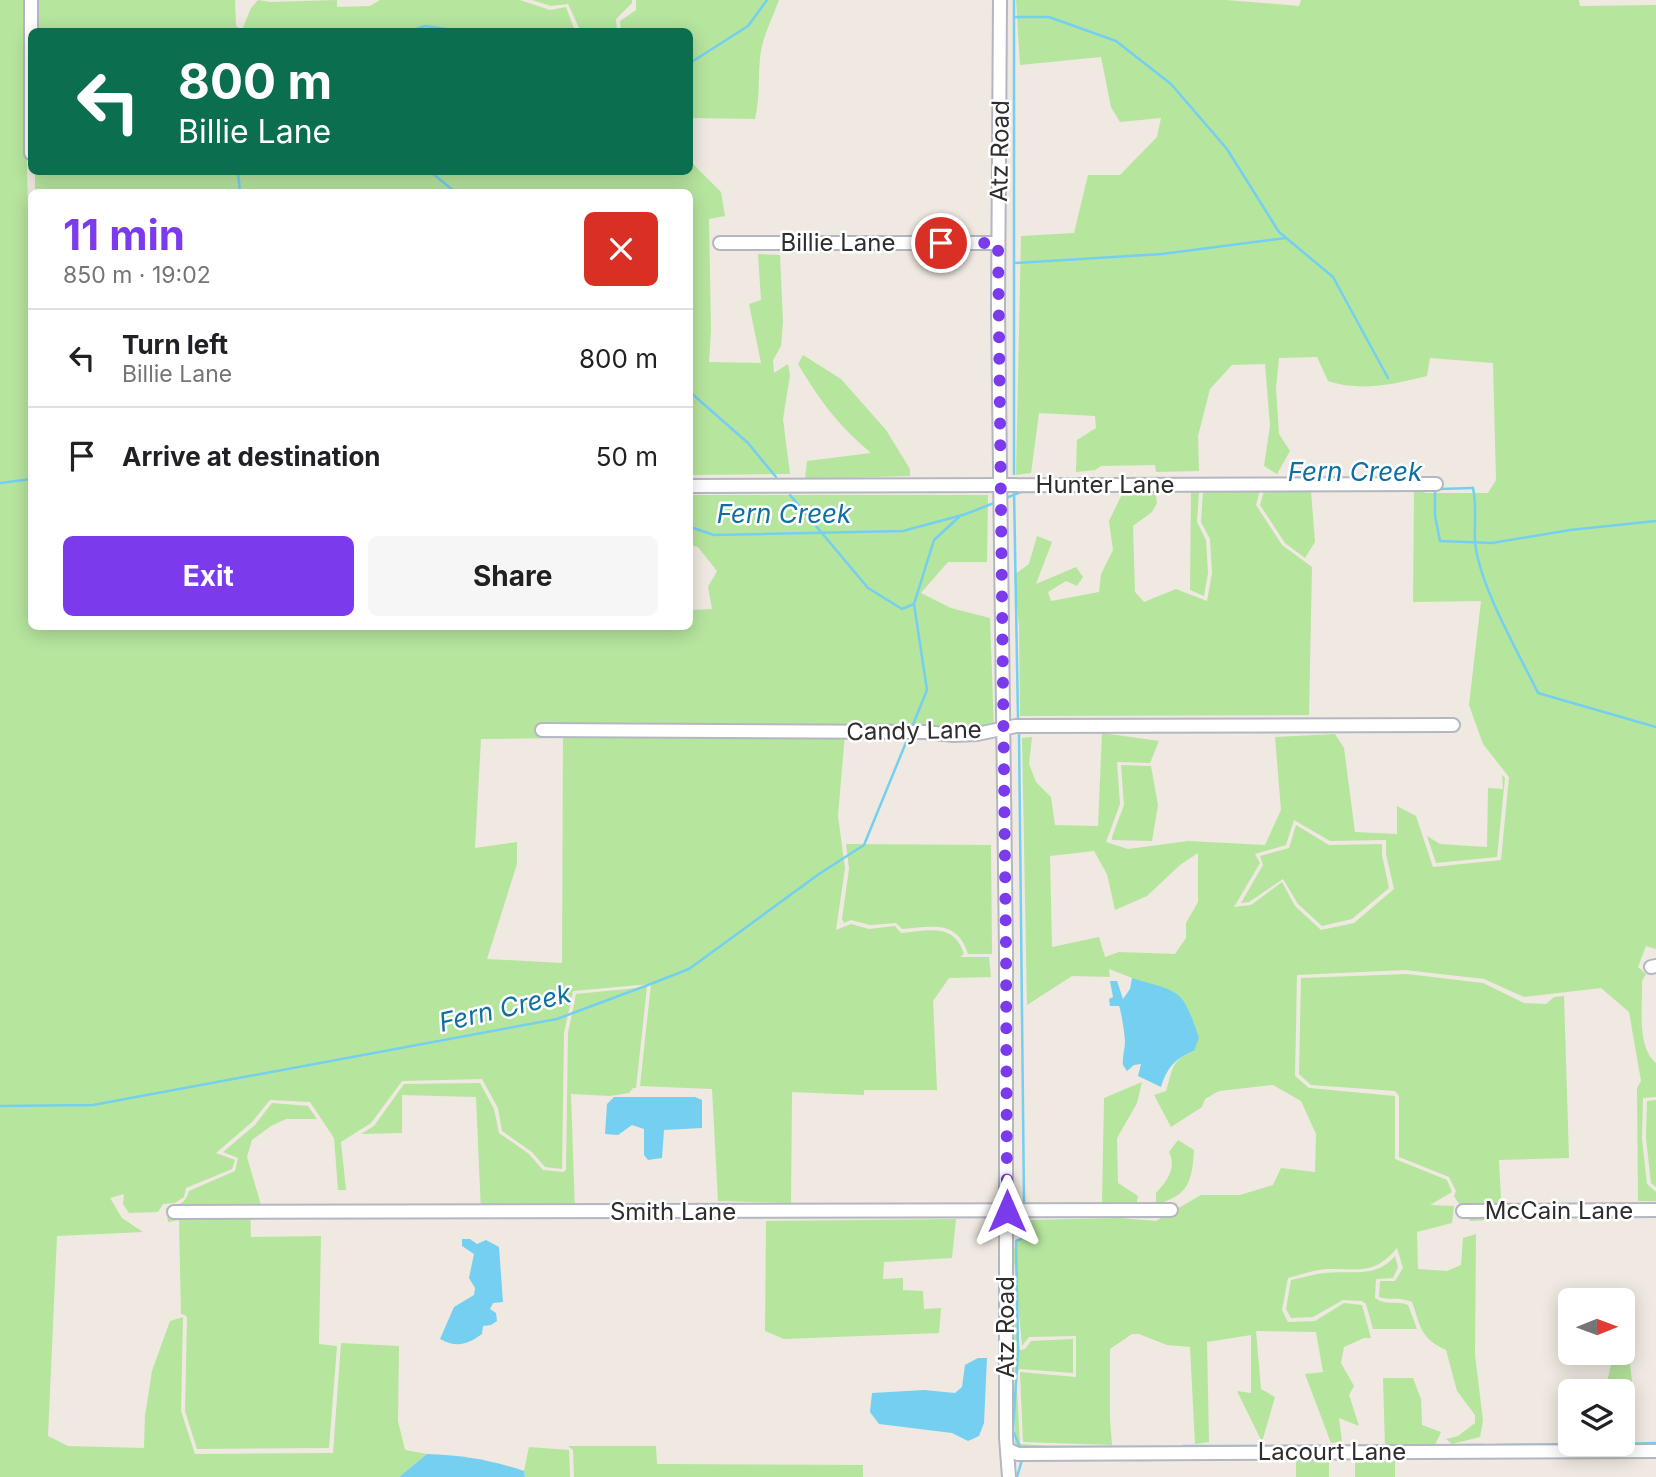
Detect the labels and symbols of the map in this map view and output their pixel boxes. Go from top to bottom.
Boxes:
street label: Atz Road [984,100,1015,202]
pin [911,213,971,273]
street label: Billie Lane [781,228,895,257]
water label: Fern Creek [1288,456,1423,487]
street label: Hunter Lane [1036,470,1174,499]
water label: Fern Creek [717,498,852,529]
street label: Candy Lane [846,715,982,746]
water label: Fern Creek [436,977,575,1038]
position arrow [970,1174,1044,1248]
street label: McCain Lane [1485,1196,1633,1225]
street label: Smith Lane [610,1197,736,1226]
street label: Atz Road [991,1276,1020,1378]
north arrow [1558,1288,1634,1365]
street label: Lacourt Lane [1258,1437,1406,1466]

